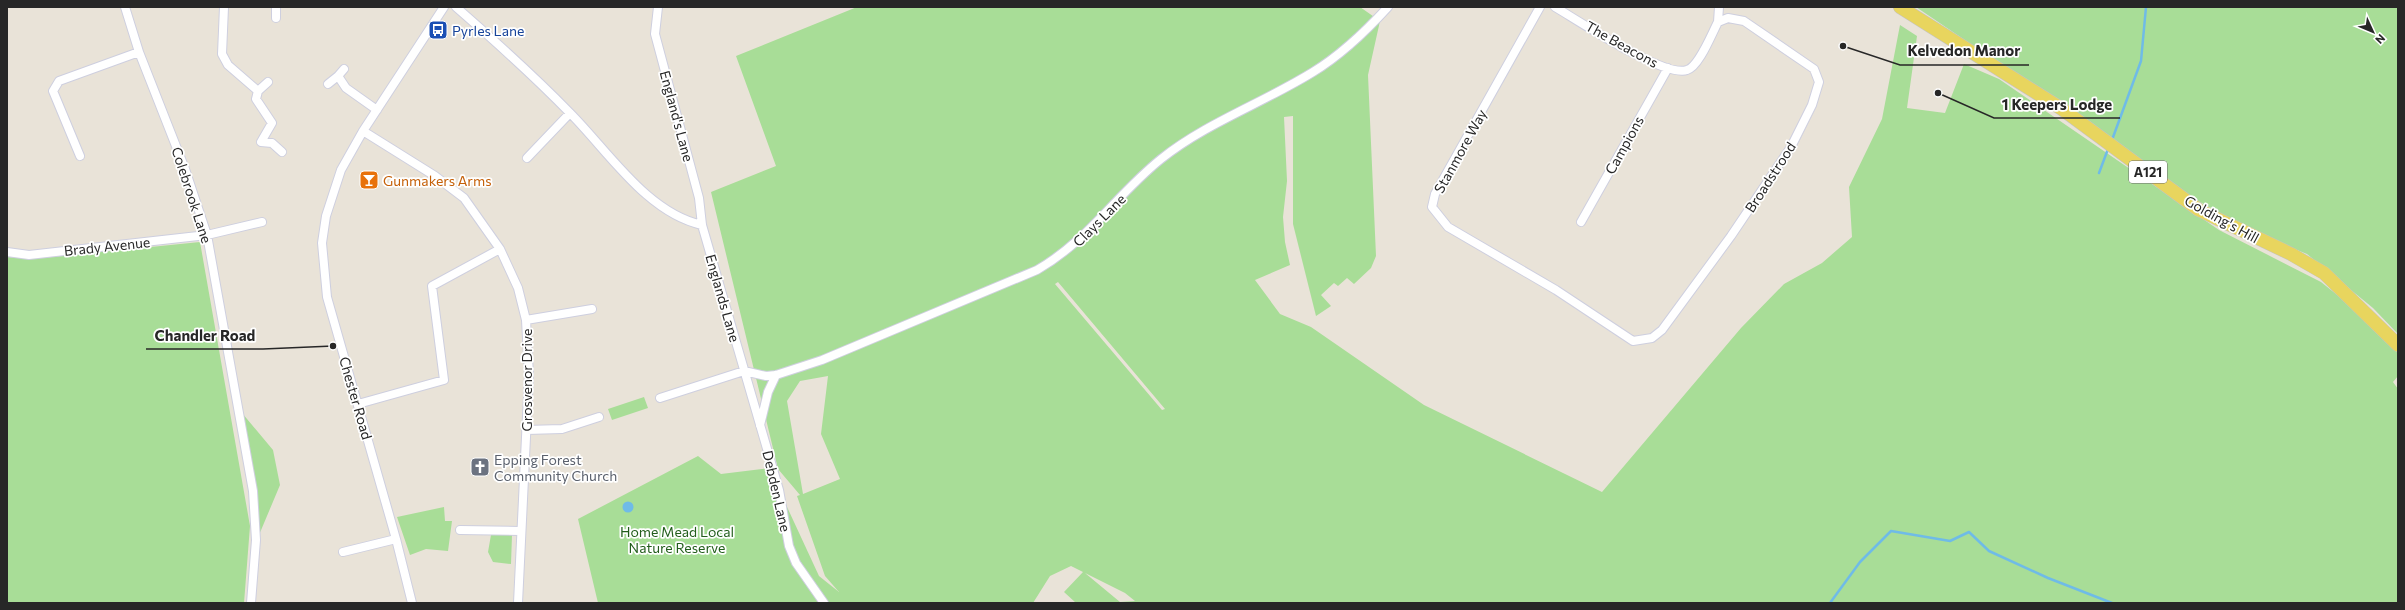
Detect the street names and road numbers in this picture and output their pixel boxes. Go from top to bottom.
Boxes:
street label: The Beacons [1583,17,1661,71]
street label: England's Lane [657,69,697,163]
street label: Stanmore Way [1430,106,1490,196]
street label: Campions [1601,113,1647,177]
street label: Broadstrood [1741,139,1799,215]
street label: Colebrook Lane [168,145,216,245]
road number: A121 [2129,161,2167,183]
street label: Clays Lane [1069,190,1129,250]
street label: Golding's Hill [2182,192,2262,246]
street label: Brady Avenue [63,233,151,259]
street label: Englands Lane [702,252,744,344]
street label: Grosvenor Drive [518,329,535,431]
street label: Chester Road [336,355,376,441]
street label: Debden Lane [759,449,795,533]

